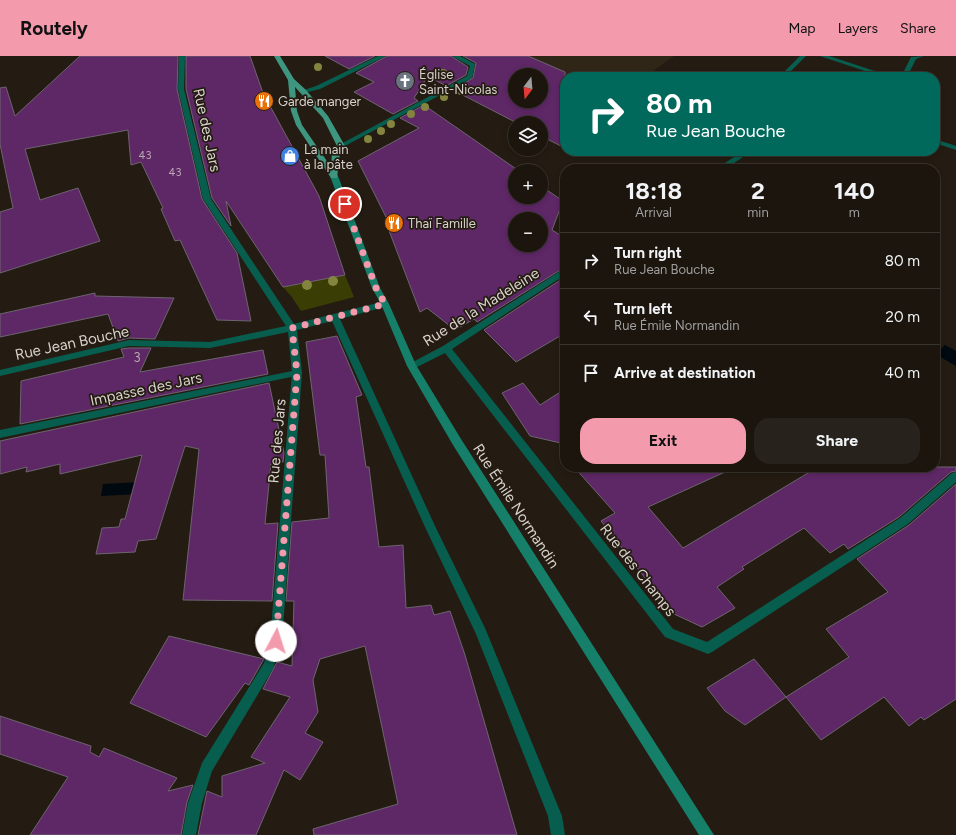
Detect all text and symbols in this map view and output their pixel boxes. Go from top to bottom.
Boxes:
text: Routely [20,17,88,40]
text: Map [788,20,816,37]
text: Layers [838,20,878,37]
text: Share [900,20,936,37]
place label: Église Saint-Nicolas [419,67,497,97]
north arrow [508,68,548,108]
map controls [508,68,548,252]
church icon: Église Saint-Nicolas [394,70,416,92]
text: 80 m [646,86,712,120]
street label: Rue des Jars [189,87,225,173]
icon: right [580,88,632,140]
restaurant icon: Garde manger [253,90,275,112]
place label: Garde manger [278,94,362,109]
button: layers [508,116,548,156]
text: Rue Jean Bouche [646,120,785,142]
place label: La main à la pâte [304,142,353,172]
shop icon: La main à la pâte [279,145,301,167]
house number: 43 [139,149,151,162]
button: + [508,164,548,204]
house number: 43 [169,166,181,179]
text: 18:18 [625,176,682,205]
text: 2 [751,176,765,205]
text: 140 [834,176,875,205]
pin [328,187,362,221]
icon: arrive [334,193,356,215]
text: Arrival [635,205,672,220]
text: min [747,205,769,220]
text: m [849,205,860,220]
restaurant icon: Thaï Famille [383,212,405,234]
button: − [508,212,548,252]
place label: Thaï Famille [408,216,476,231]
text: Turn right [614,244,682,262]
icon: right [580,250,602,272]
text: 80 m [885,252,920,270]
text: Rue Jean Bouche [614,262,715,277]
street label: Rue de la Madeleine [419,264,543,350]
text: Turn left [614,300,672,318]
icon: left [580,306,602,328]
text: 20 m [886,308,920,326]
text: Rue Émile Normandin [614,318,739,333]
street label: Rue Jean Bouche [13,322,131,364]
house number: 3 [133,350,141,365]
icon: arrive [580,362,602,384]
text: Arrive at destination [614,364,755,382]
text: 40 m [885,364,920,382]
street label: Impasse des Jars [88,368,204,410]
street label: Rue des Jars [264,398,290,484]
button: Exit [580,418,746,464]
button: Share [754,418,920,464]
street label: Rue Émile Normandin [469,440,563,572]
street label: Rue des Champs [596,520,680,620]
position arrow [255,620,297,662]

